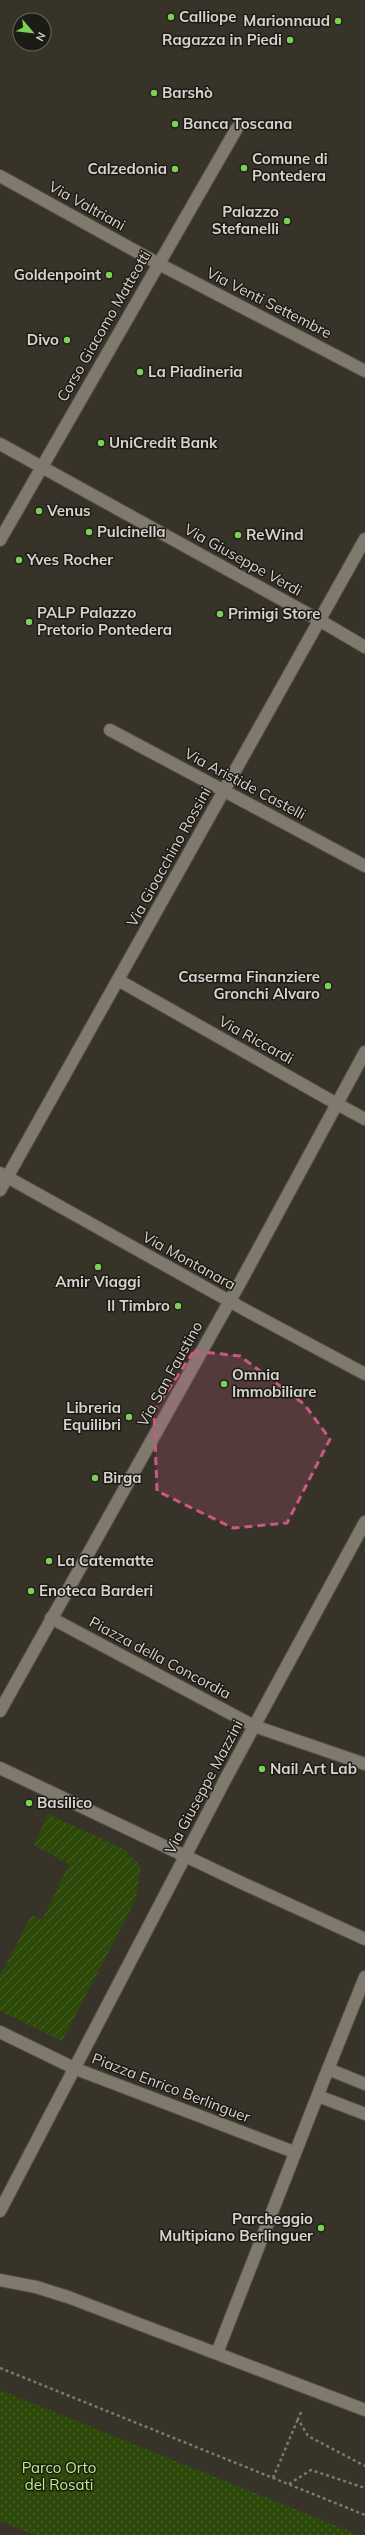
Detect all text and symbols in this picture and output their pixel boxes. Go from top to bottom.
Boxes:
place label: Calliope [179,7,236,26]
place label: Marionnaud [243,11,330,30]
north arrow [12,12,52,52]
marker: Calliope [166,12,176,22]
marker: Marionnaud [333,16,343,26]
text: N [33,30,49,44]
place label: Ragazza in Piedi [162,30,282,49]
marker: Ragazza in Piedi [285,35,295,45]
place label: Barshò [162,83,213,102]
marker: Barshò [149,88,159,98]
place label: Banca Toscana [183,114,292,133]
marker: Banca Toscana [170,119,180,129]
place label: Comune di Pontedera [252,149,328,185]
place label: Calzedonia [87,159,167,178]
marker: Comune di Pontedera [239,163,249,173]
marker: Calzedonia [170,164,180,174]
street label: Via Valtriani [46,177,129,234]
place label: Palazzo Stefanelli [212,202,279,238]
marker: Palazzo Stefanelli [282,216,292,226]
street label: Corso Giacomo Matteotti [53,247,155,405]
street label: Via Venti Settembre [204,263,335,342]
place label: Goldenpoint [14,265,101,284]
marker: Goldenpoint [104,270,114,280]
place label: Divo [27,330,59,349]
marker: Divo [62,335,72,345]
place label: La Piadineria [148,362,243,381]
marker: La Piadineria [135,367,145,377]
place label: UniCredit Bank [109,433,218,452]
marker: UniCredit Bank [96,438,106,448]
place label: Venus [46,501,91,520]
marker: Venus [34,506,44,516]
street label: Via Giuseppe Verdi [181,519,305,600]
place label: Pulcinella [97,522,166,541]
place label: ReWind [246,525,304,544]
marker: Pulcinella [84,527,94,537]
marker: ReWind [233,530,243,540]
place label: Yves Rocher [26,550,113,569]
marker: Yves Rocher [14,555,24,565]
place label: PALP Palazzo Pretorio Pontedera [37,603,172,639]
place label: Primigi Store [228,604,321,623]
marker: Primigi Store [215,609,225,619]
marker: PALP Palazzo Pretorio Pontedera [24,617,34,627]
street label: Via Aristide Castelli [181,744,309,824]
street label: Via Gioacchino Rossini [122,784,215,930]
place label: Caserma Finanziere Gronchi Alvaro [178,967,320,1003]
marker: Caserma Finanziere Gronchi Alvaro [323,981,333,991]
street label: Via Riccardi [216,1011,297,1068]
street label: Via Montanara [139,1227,239,1294]
marker: Amir Viaggi [93,1262,103,1272]
place label: Amir Viaggi [55,1272,141,1291]
place label: Il Timbro [107,1296,170,1315]
marker: Il Timbro [173,1301,183,1311]
street label: Via San Faustino [133,1318,206,1430]
place label: Omnia Immobiliare [232,1365,316,1401]
marker: Omnia Immobiliare [219,1379,229,1389]
place label: Libreria Equilibri [63,1398,121,1434]
marker: Libreria Equilibri [124,1412,134,1422]
place label: Birga [103,1468,142,1487]
marker: Birga [90,1473,100,1483]
place label: La Catematte [57,1551,154,1570]
marker: La Catematte [44,1556,54,1566]
place label: Enoteca Barderi [39,1581,153,1600]
marker: Enoteca Barderi [26,1586,36,1596]
street label: Piazza della Concordia [86,1612,234,1703]
street label: Via Giuseppe Mazzini [160,1716,247,1857]
place label: Nail Art Lab [270,1759,357,1778]
marker: Nail Art Lab [257,1764,267,1774]
place label: Basilico [37,1793,92,1812]
marker: Basilico [24,1798,34,1808]
street label: Piazza Enrico Berlinguer [89,2049,254,2127]
place label: Parcheggio Multipiano Berlinguer [159,2209,313,2245]
marker: Parcheggio Multipiano Berlinguer [316,2223,326,2233]
park label: Parco Orto del Rosati [22,2458,96,2494]

